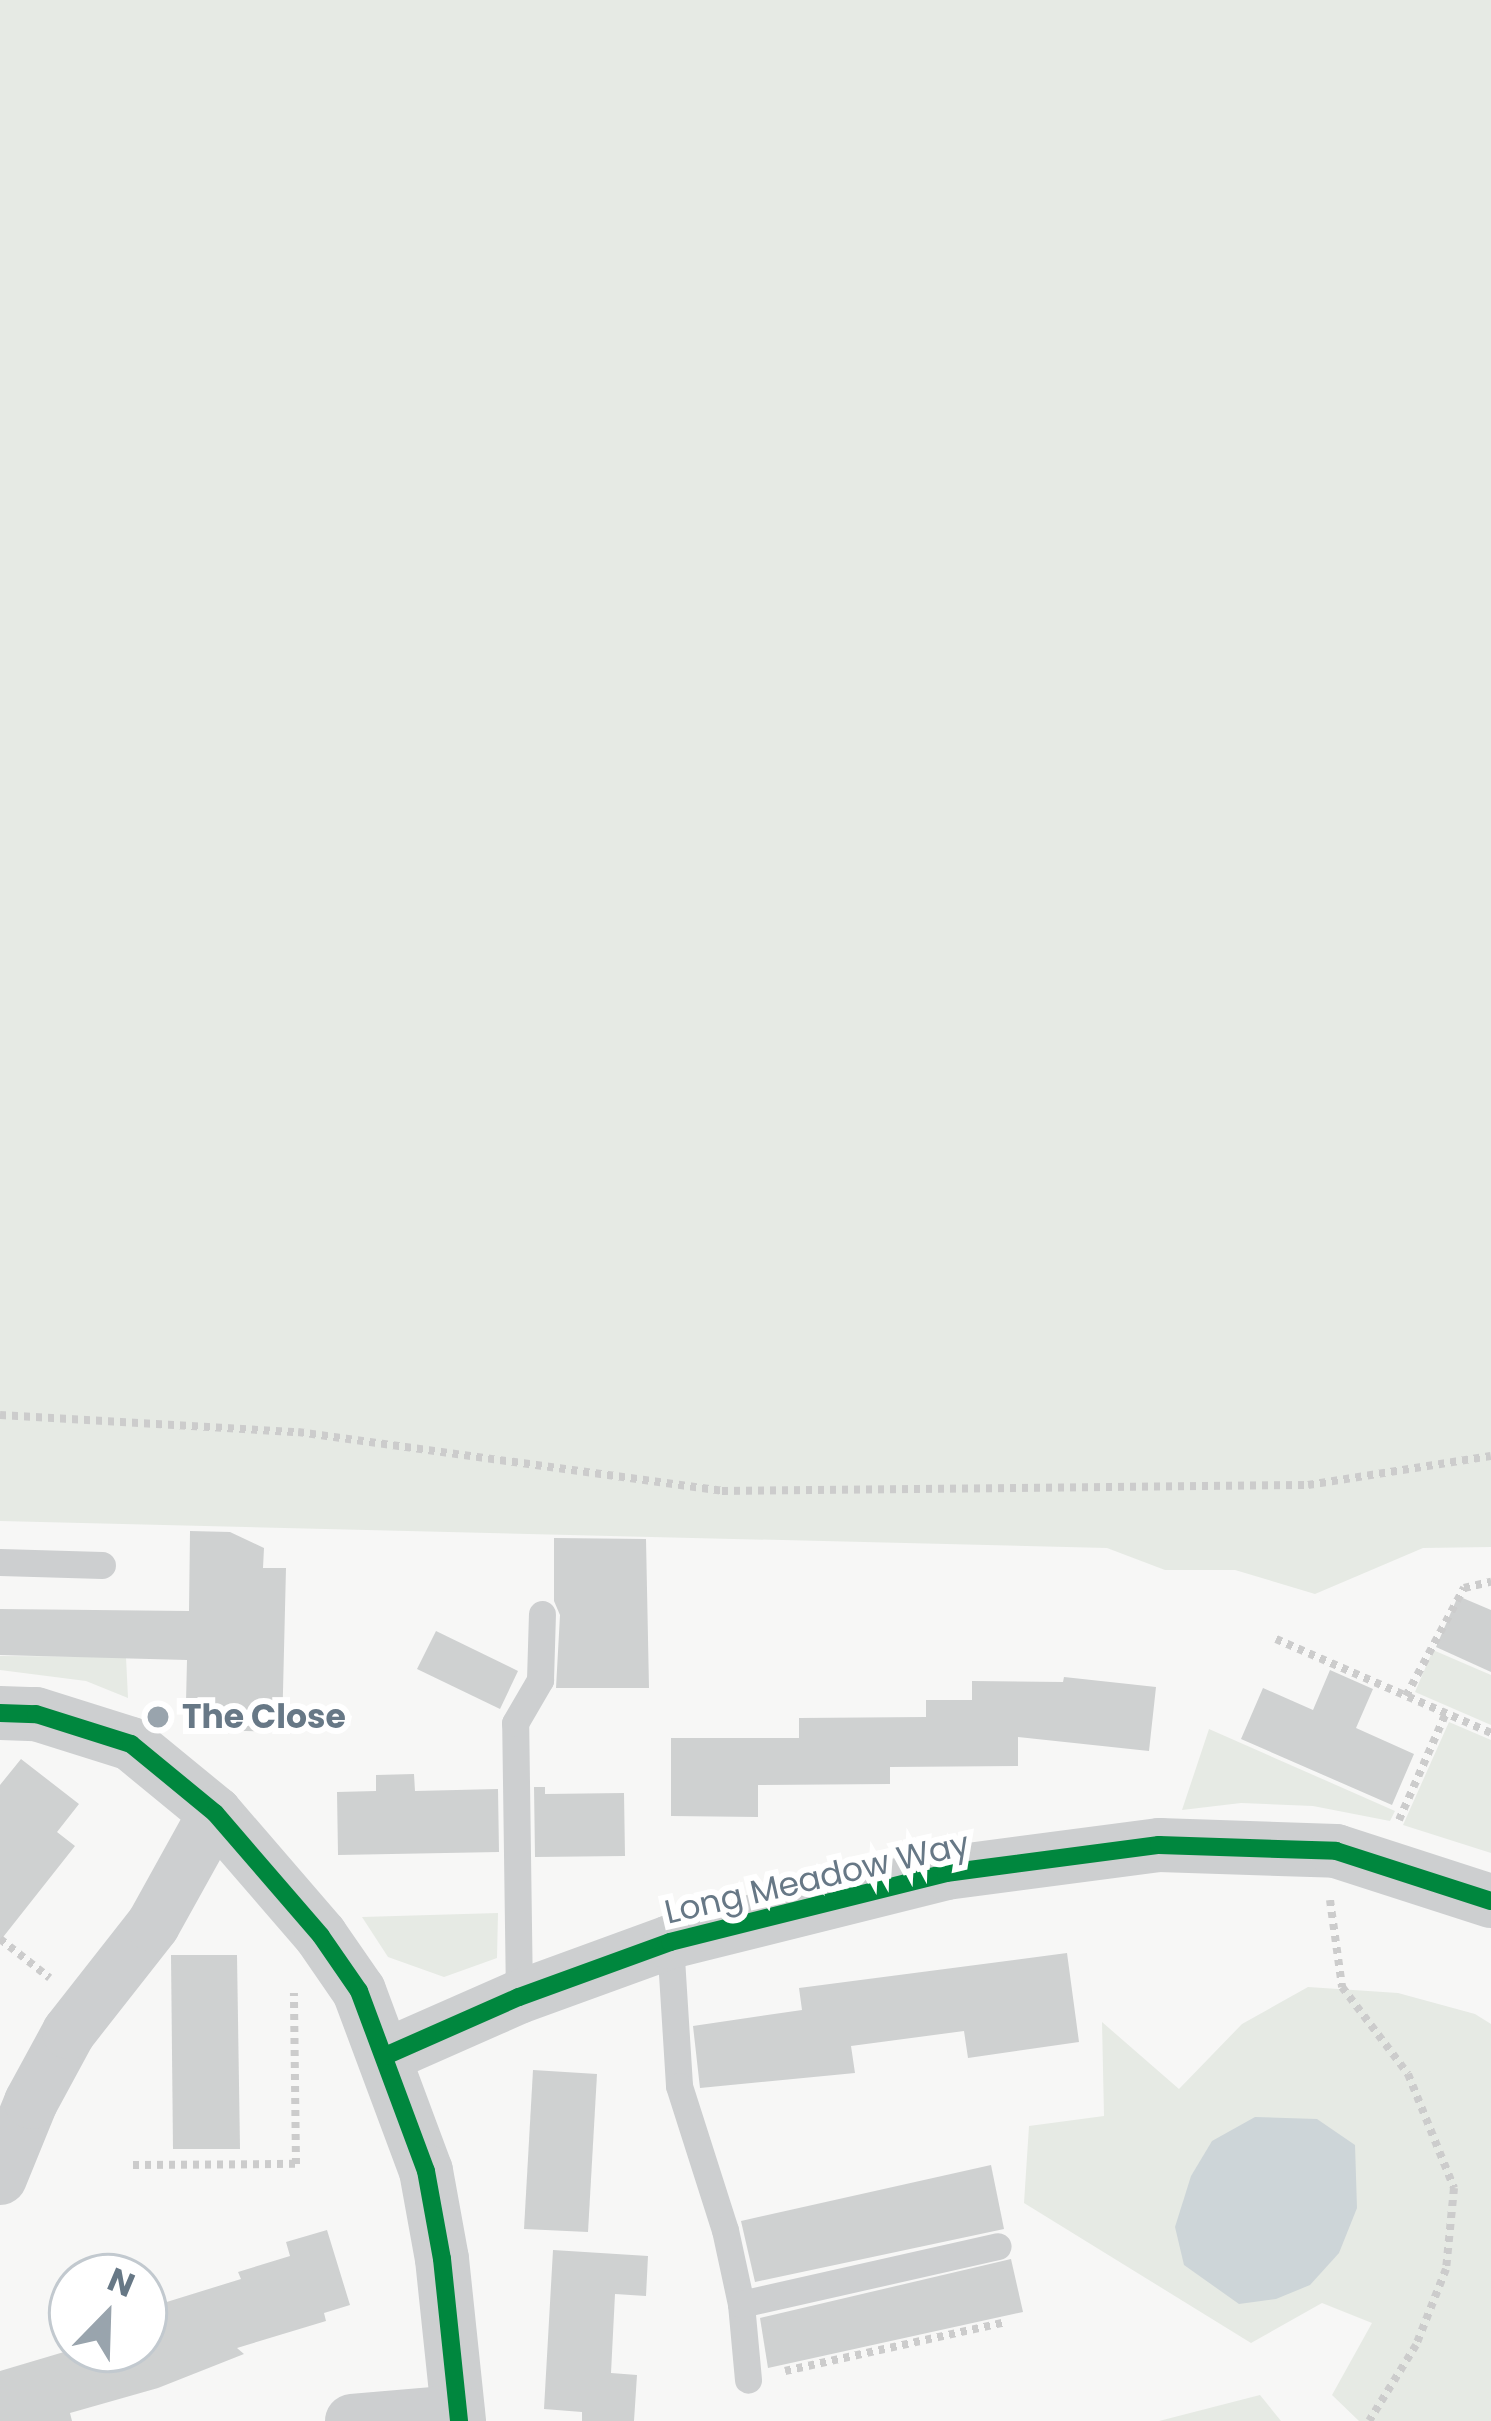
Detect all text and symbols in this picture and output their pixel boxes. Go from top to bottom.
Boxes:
place label: The Close [182,1697,346,1737]
marker: The Close [145,1704,171,1730]
street label: Long Meadow Way [661,1824,973,1932]
north arrow [48,2253,168,2373]
text: N [100,2256,142,2309]

